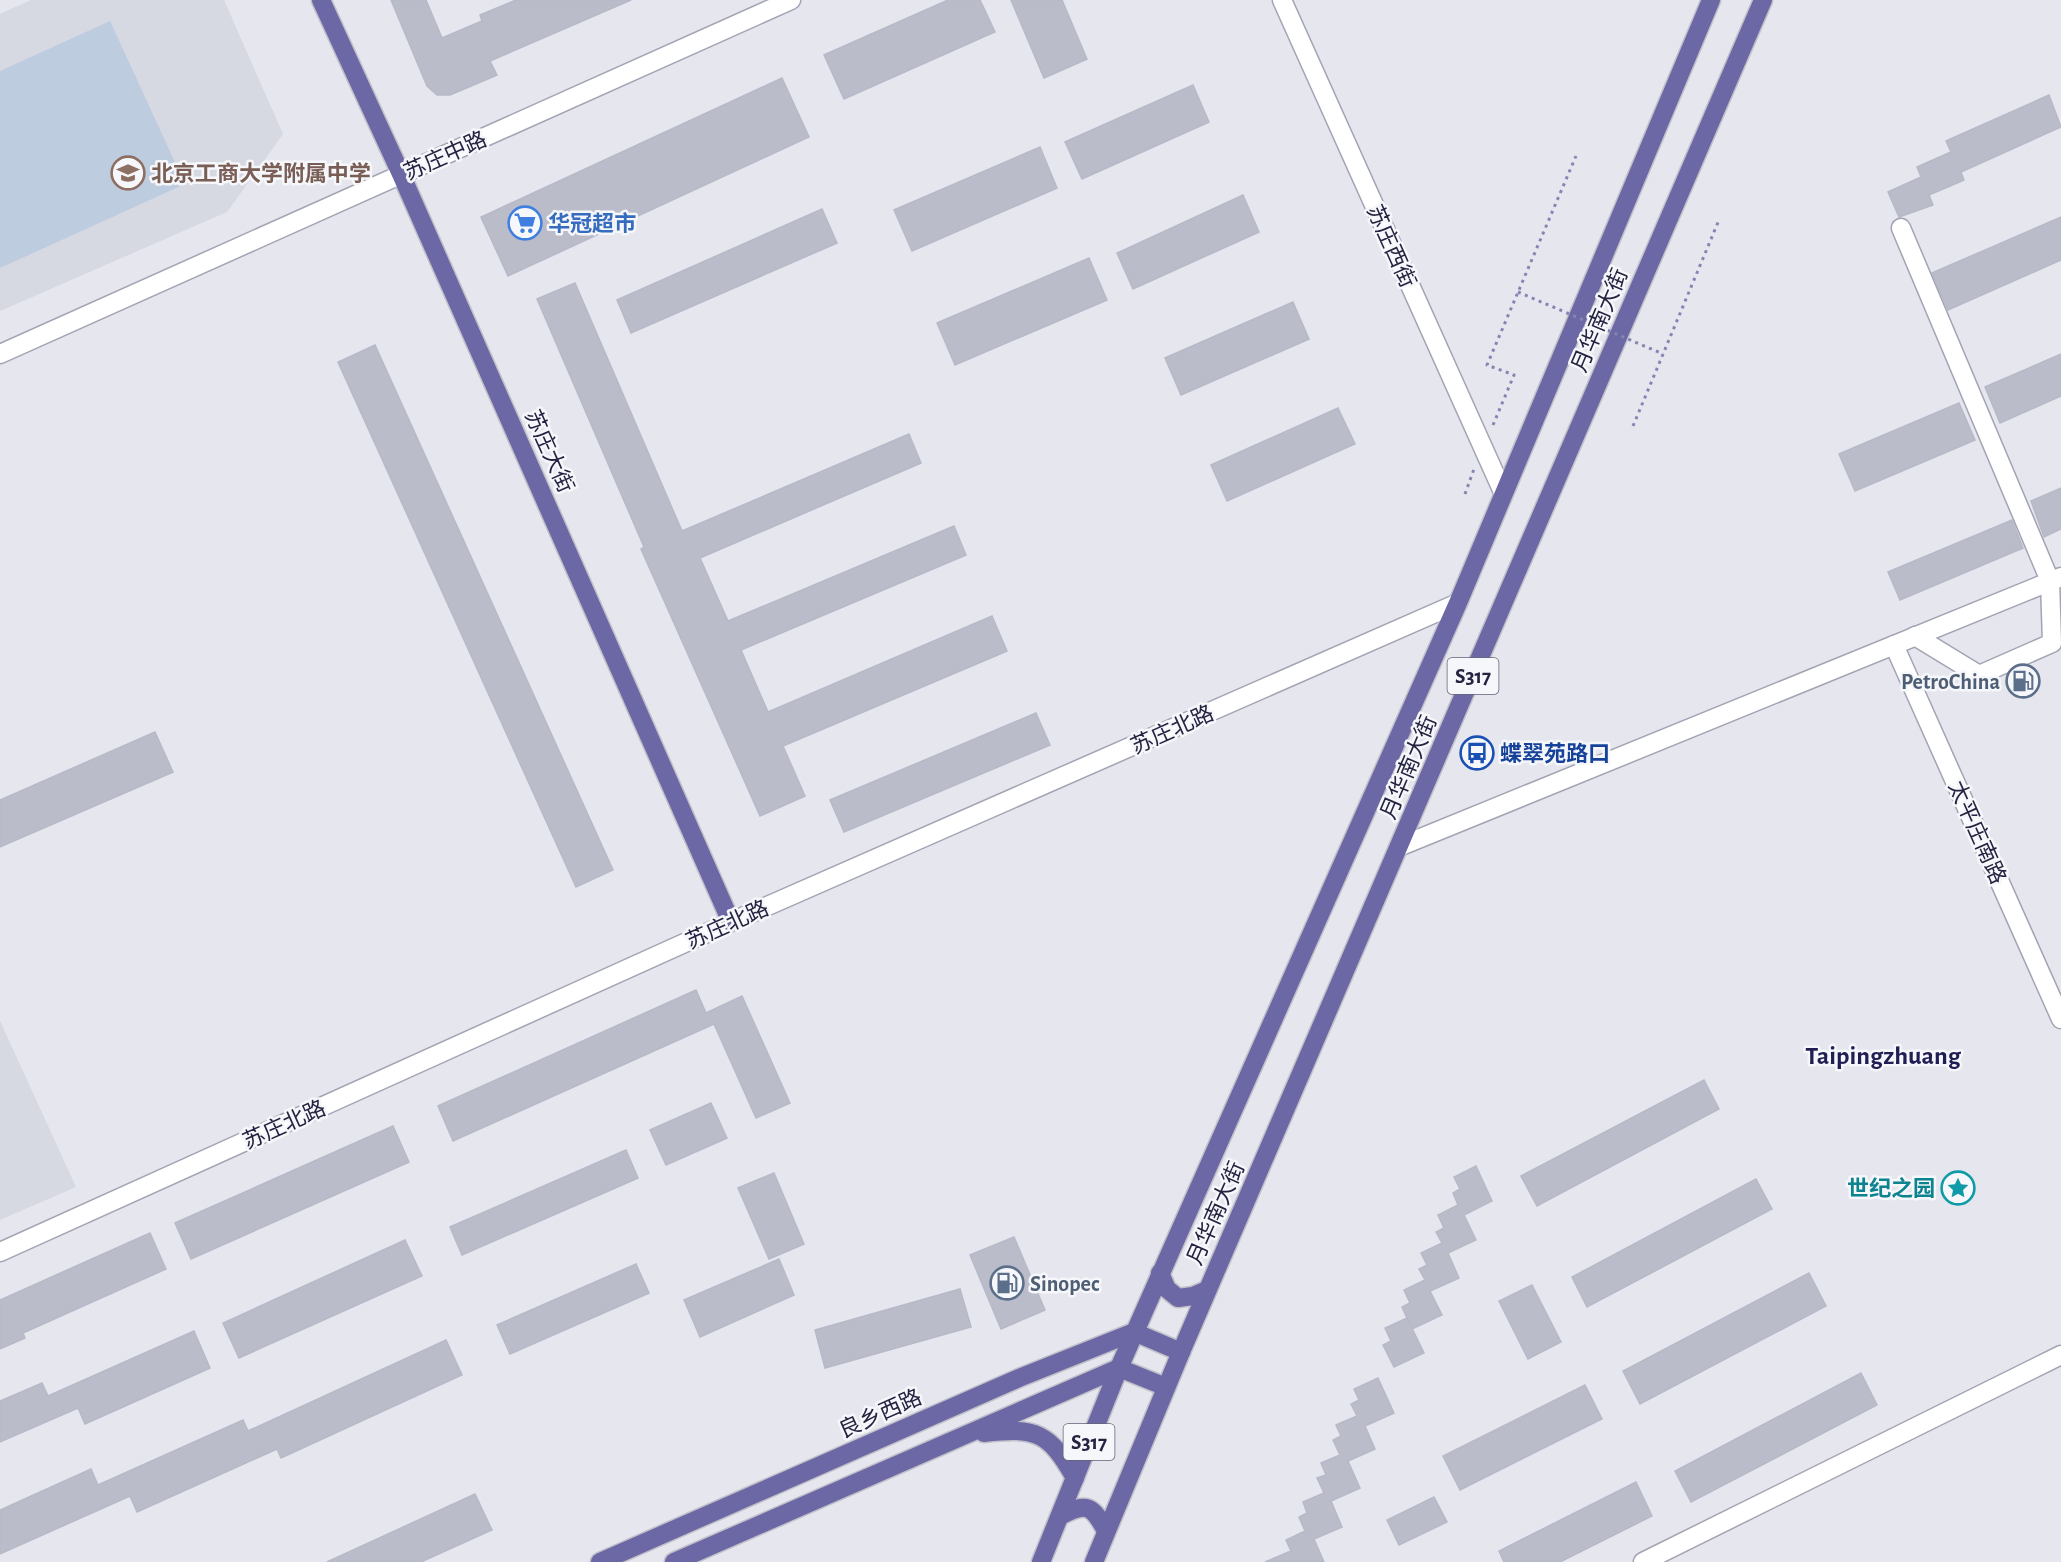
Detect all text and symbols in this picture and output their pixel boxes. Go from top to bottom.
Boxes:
street label: 苏庄中路 [400,127,490,184]
school or university icon: 北京工商大学附属中学 [110,155,146,191]
place label: 北京工商大学附属中学 [151,162,371,185]
street label: 苏庄西街 [1363,201,1420,291]
supermarket icon: 华冠超市 [507,205,543,241]
place label: 华冠超市 [548,212,636,235]
street label: 月华南大街 [1567,265,1632,375]
street label: 苏庄大街 [521,406,578,496]
road number: S317 [1448,658,1498,694]
fuel station icon: PetroChina [2005,663,2041,699]
place label: PetroChina [1901,671,2000,693]
street label: 苏庄北路 [1127,701,1217,758]
street label: 月华南大街 [1376,712,1441,822]
bus stop icon: 蝶翠苑路口 [1459,735,1495,771]
place label: 蝶翠苑路口 [1500,742,1610,765]
street label: 太平庄南路 [1945,777,2010,887]
street label: 苏庄北路 [682,896,772,953]
district label: Taipingzhuang [1805,1043,1962,1069]
street label: 苏庄北路 [239,1096,329,1153]
street label: 月华南大街 [1183,1158,1248,1268]
place icon: 世纪之园 [1940,1170,1976,1206]
place label: 世纪之园 [1847,1177,1935,1200]
fuel station icon: Sinopec [989,1265,1025,1301]
place label: Sinopec [1030,1273,1100,1295]
street label: 良乡西路 [835,1385,925,1442]
road number: S317 [1064,1424,1114,1460]

